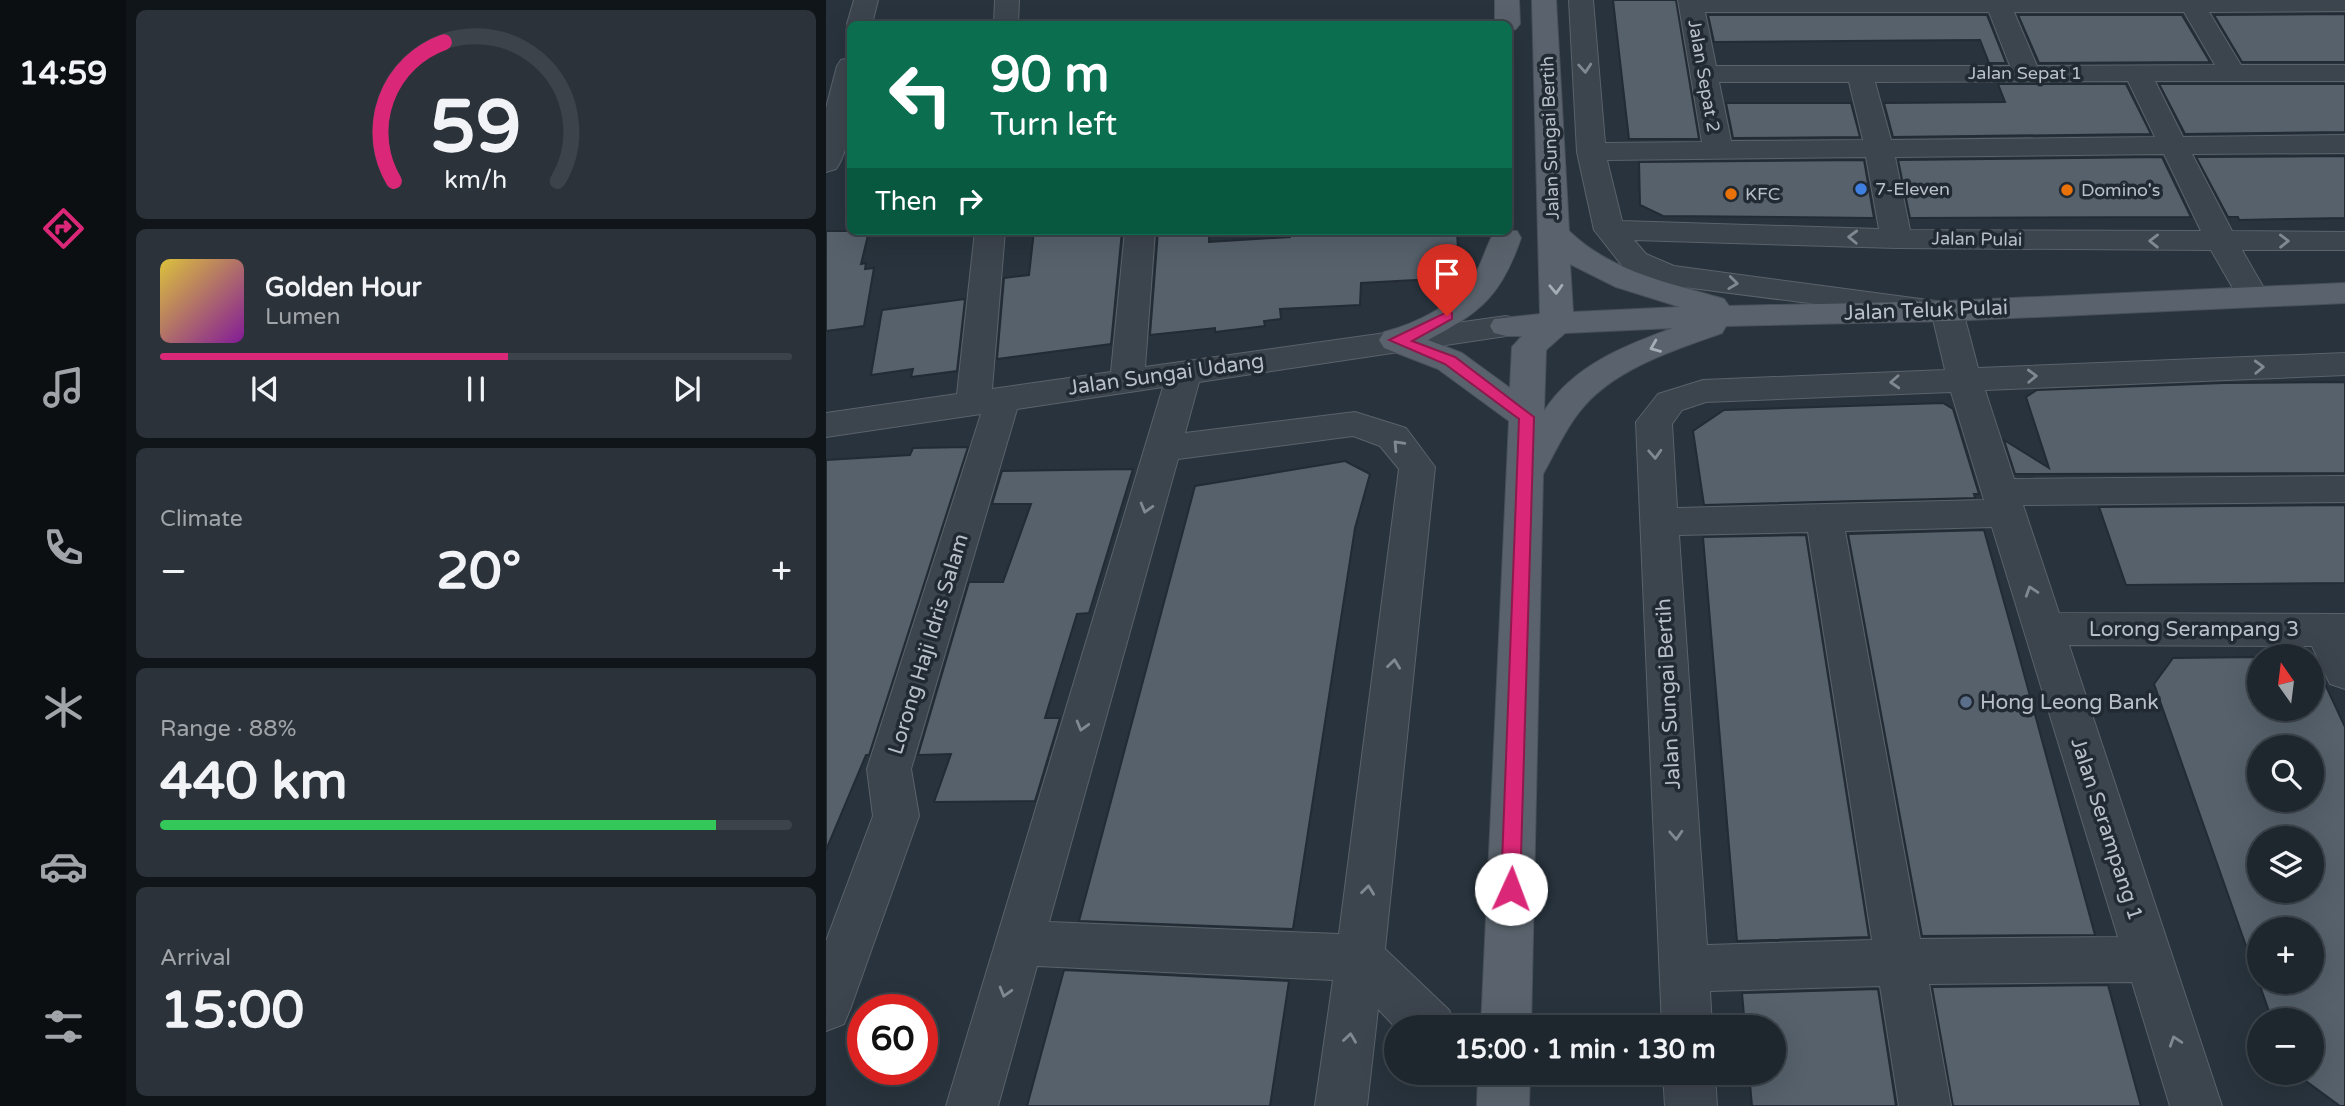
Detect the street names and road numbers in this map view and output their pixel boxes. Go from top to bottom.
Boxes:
street label: Jalan Sepat 2 [1683,18,1725,134]
street label: Jalan Sungai Bertih [1536,56,1564,220]
street label: Jalan Sepat 1 [1968,62,2082,84]
street label: Jalan Pulai [1931,227,2023,251]
street label: Jalan Teluk Pulai [1844,295,2008,326]
street label: Jalan Sungai Udang [1067,348,1266,401]
street label: Lorong Haji Idris Salam [883,531,974,757]
street label: Jalan Sungai Bertih [1651,598,1686,790]
street label: Lorong Serampang 3 [2089,617,2299,642]
street label: Jalan Serampang 1 [2065,735,2148,924]

